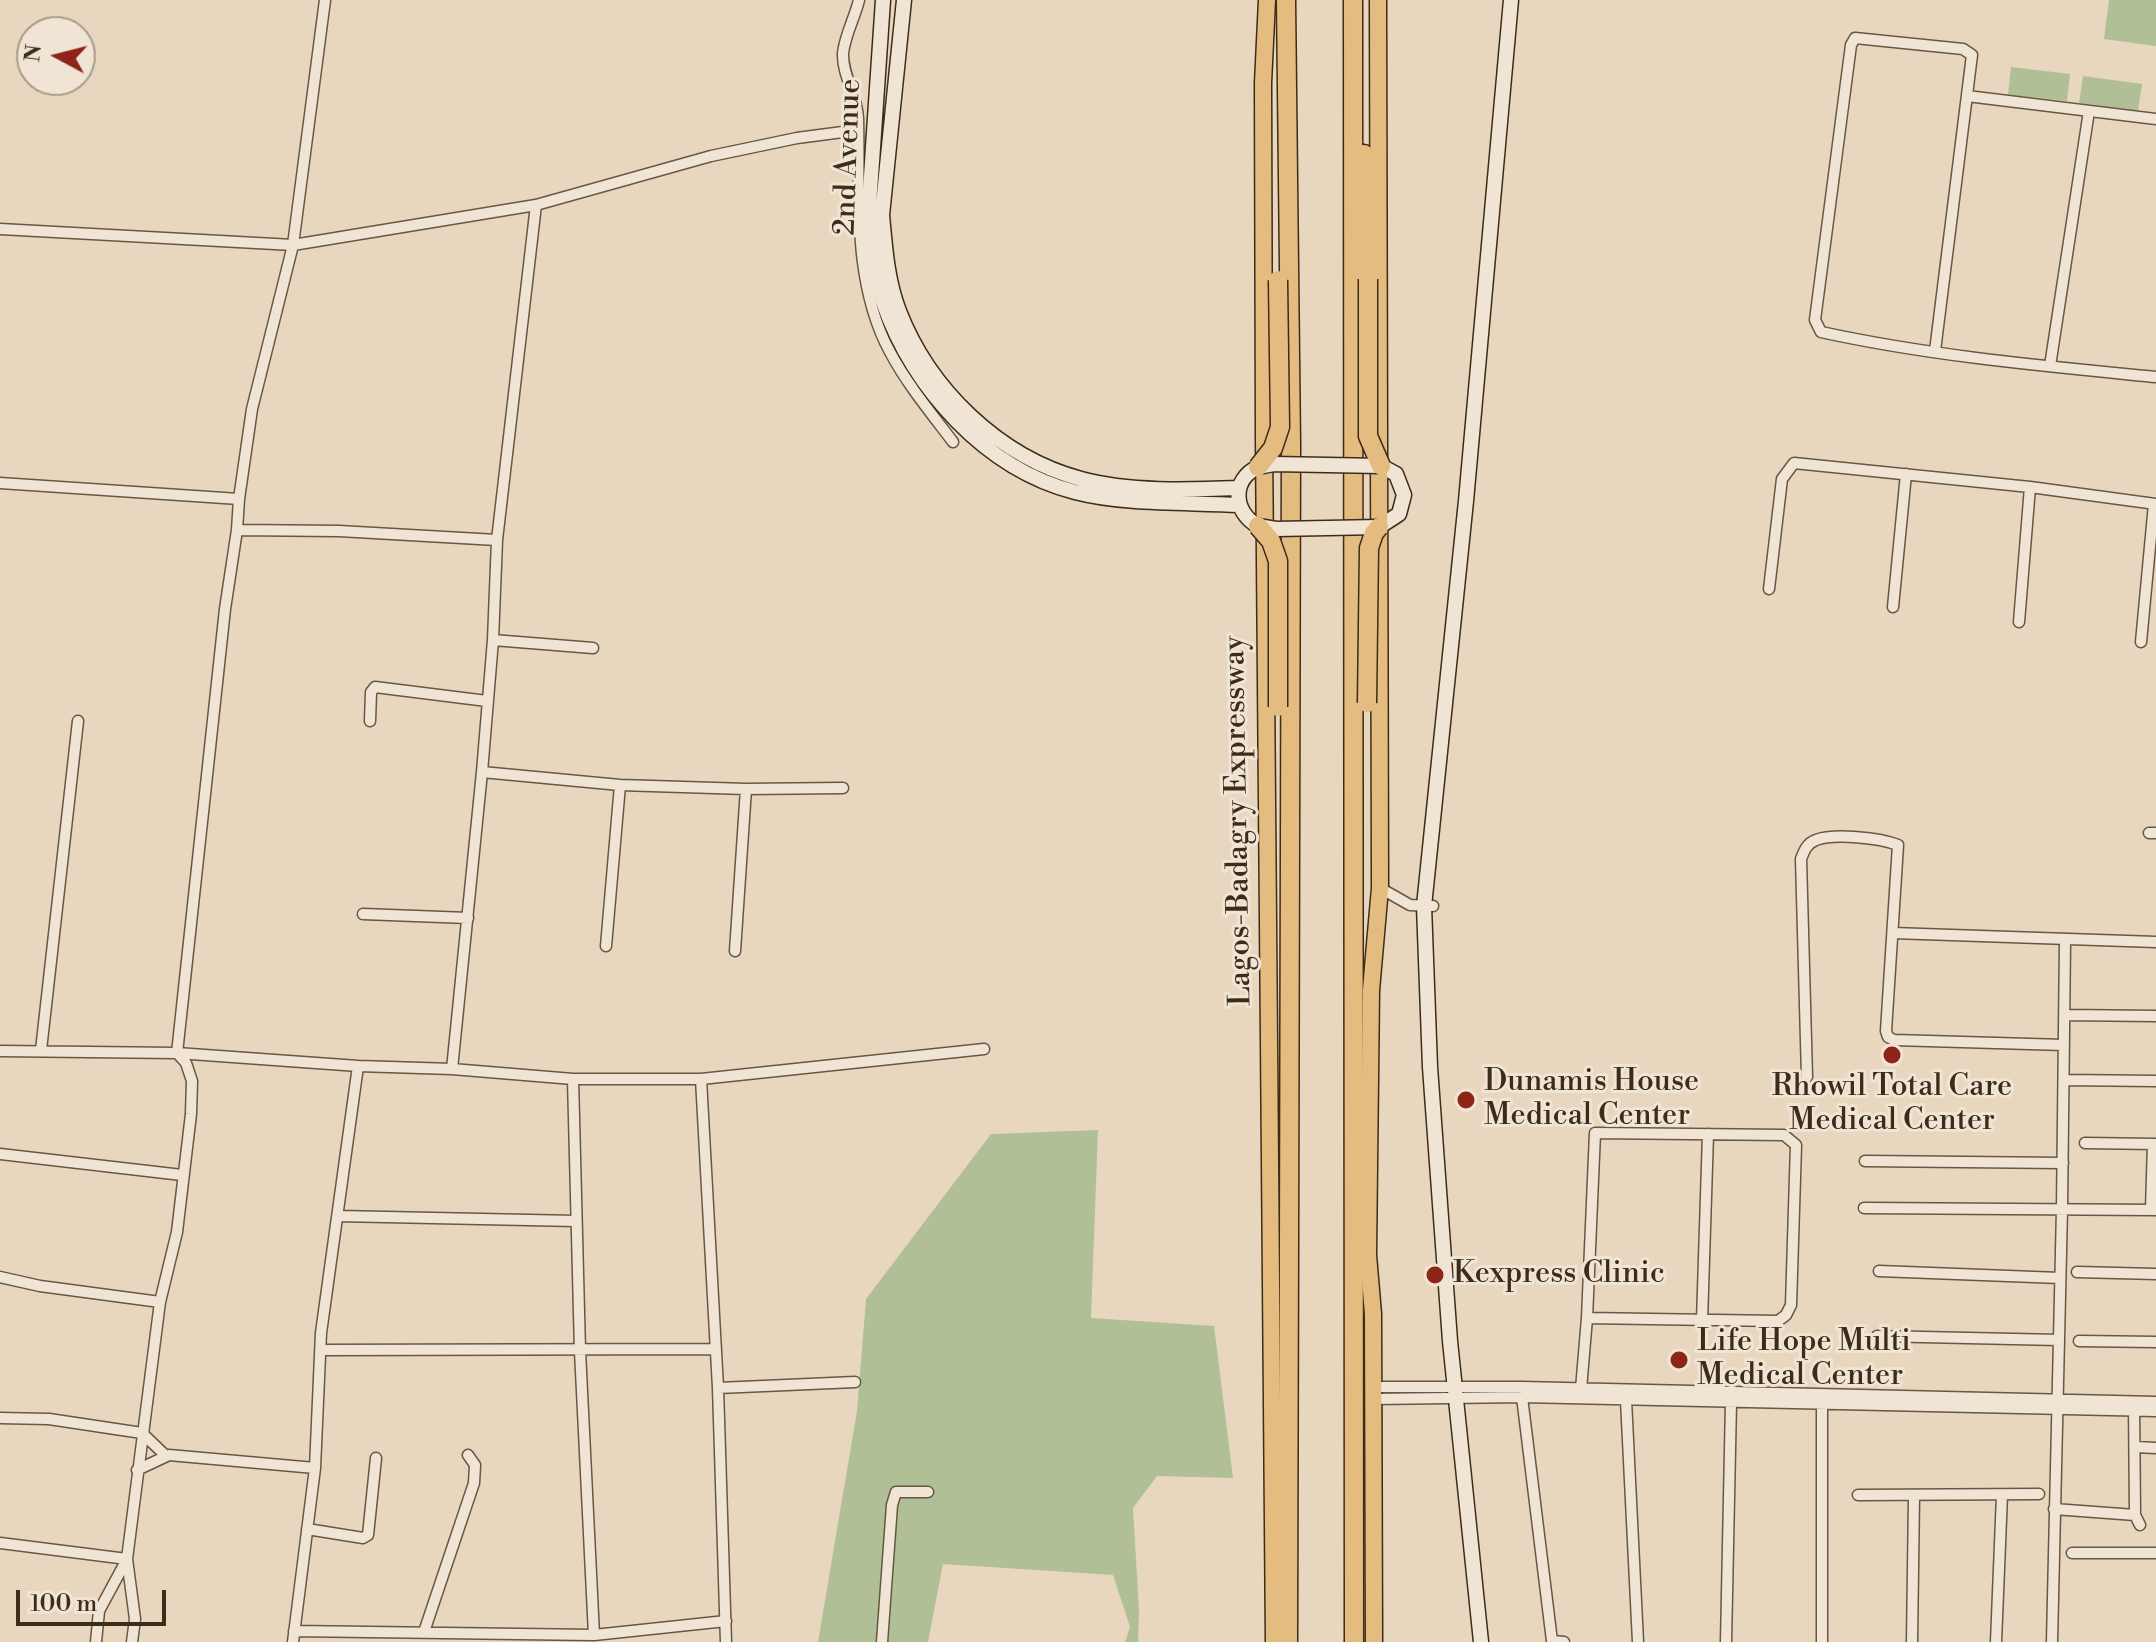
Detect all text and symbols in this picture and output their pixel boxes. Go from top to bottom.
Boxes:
north arrow [16,16,96,96]
text: N [19,43,48,64]
street label: 2nd Avenue [828,78,870,236]
street label: Lagos-Badagry Expressway [1218,636,1260,1006]
marker: Rhowil Total Care Medical Center [1881,1044,1903,1066]
place label: Dunamis House Medical Center [1484,1065,1699,1136]
place label: Rhowil Total Care Medical Center [1772,1070,2012,1140]
marker: Dunamis House Medical Center [1455,1089,1477,1111]
place label: Kexpress Clinic [1453,1257,1665,1293]
marker: Kexpress Clinic [1424,1264,1446,1286]
place label: Life Hope Multi Medical Center [1697,1325,1911,1396]
marker: Life Hope Multi Medical Center [1668,1349,1690,1371]
scale bar [20,1574,170,1624]
text: 100 m [30,1589,97,1619]

